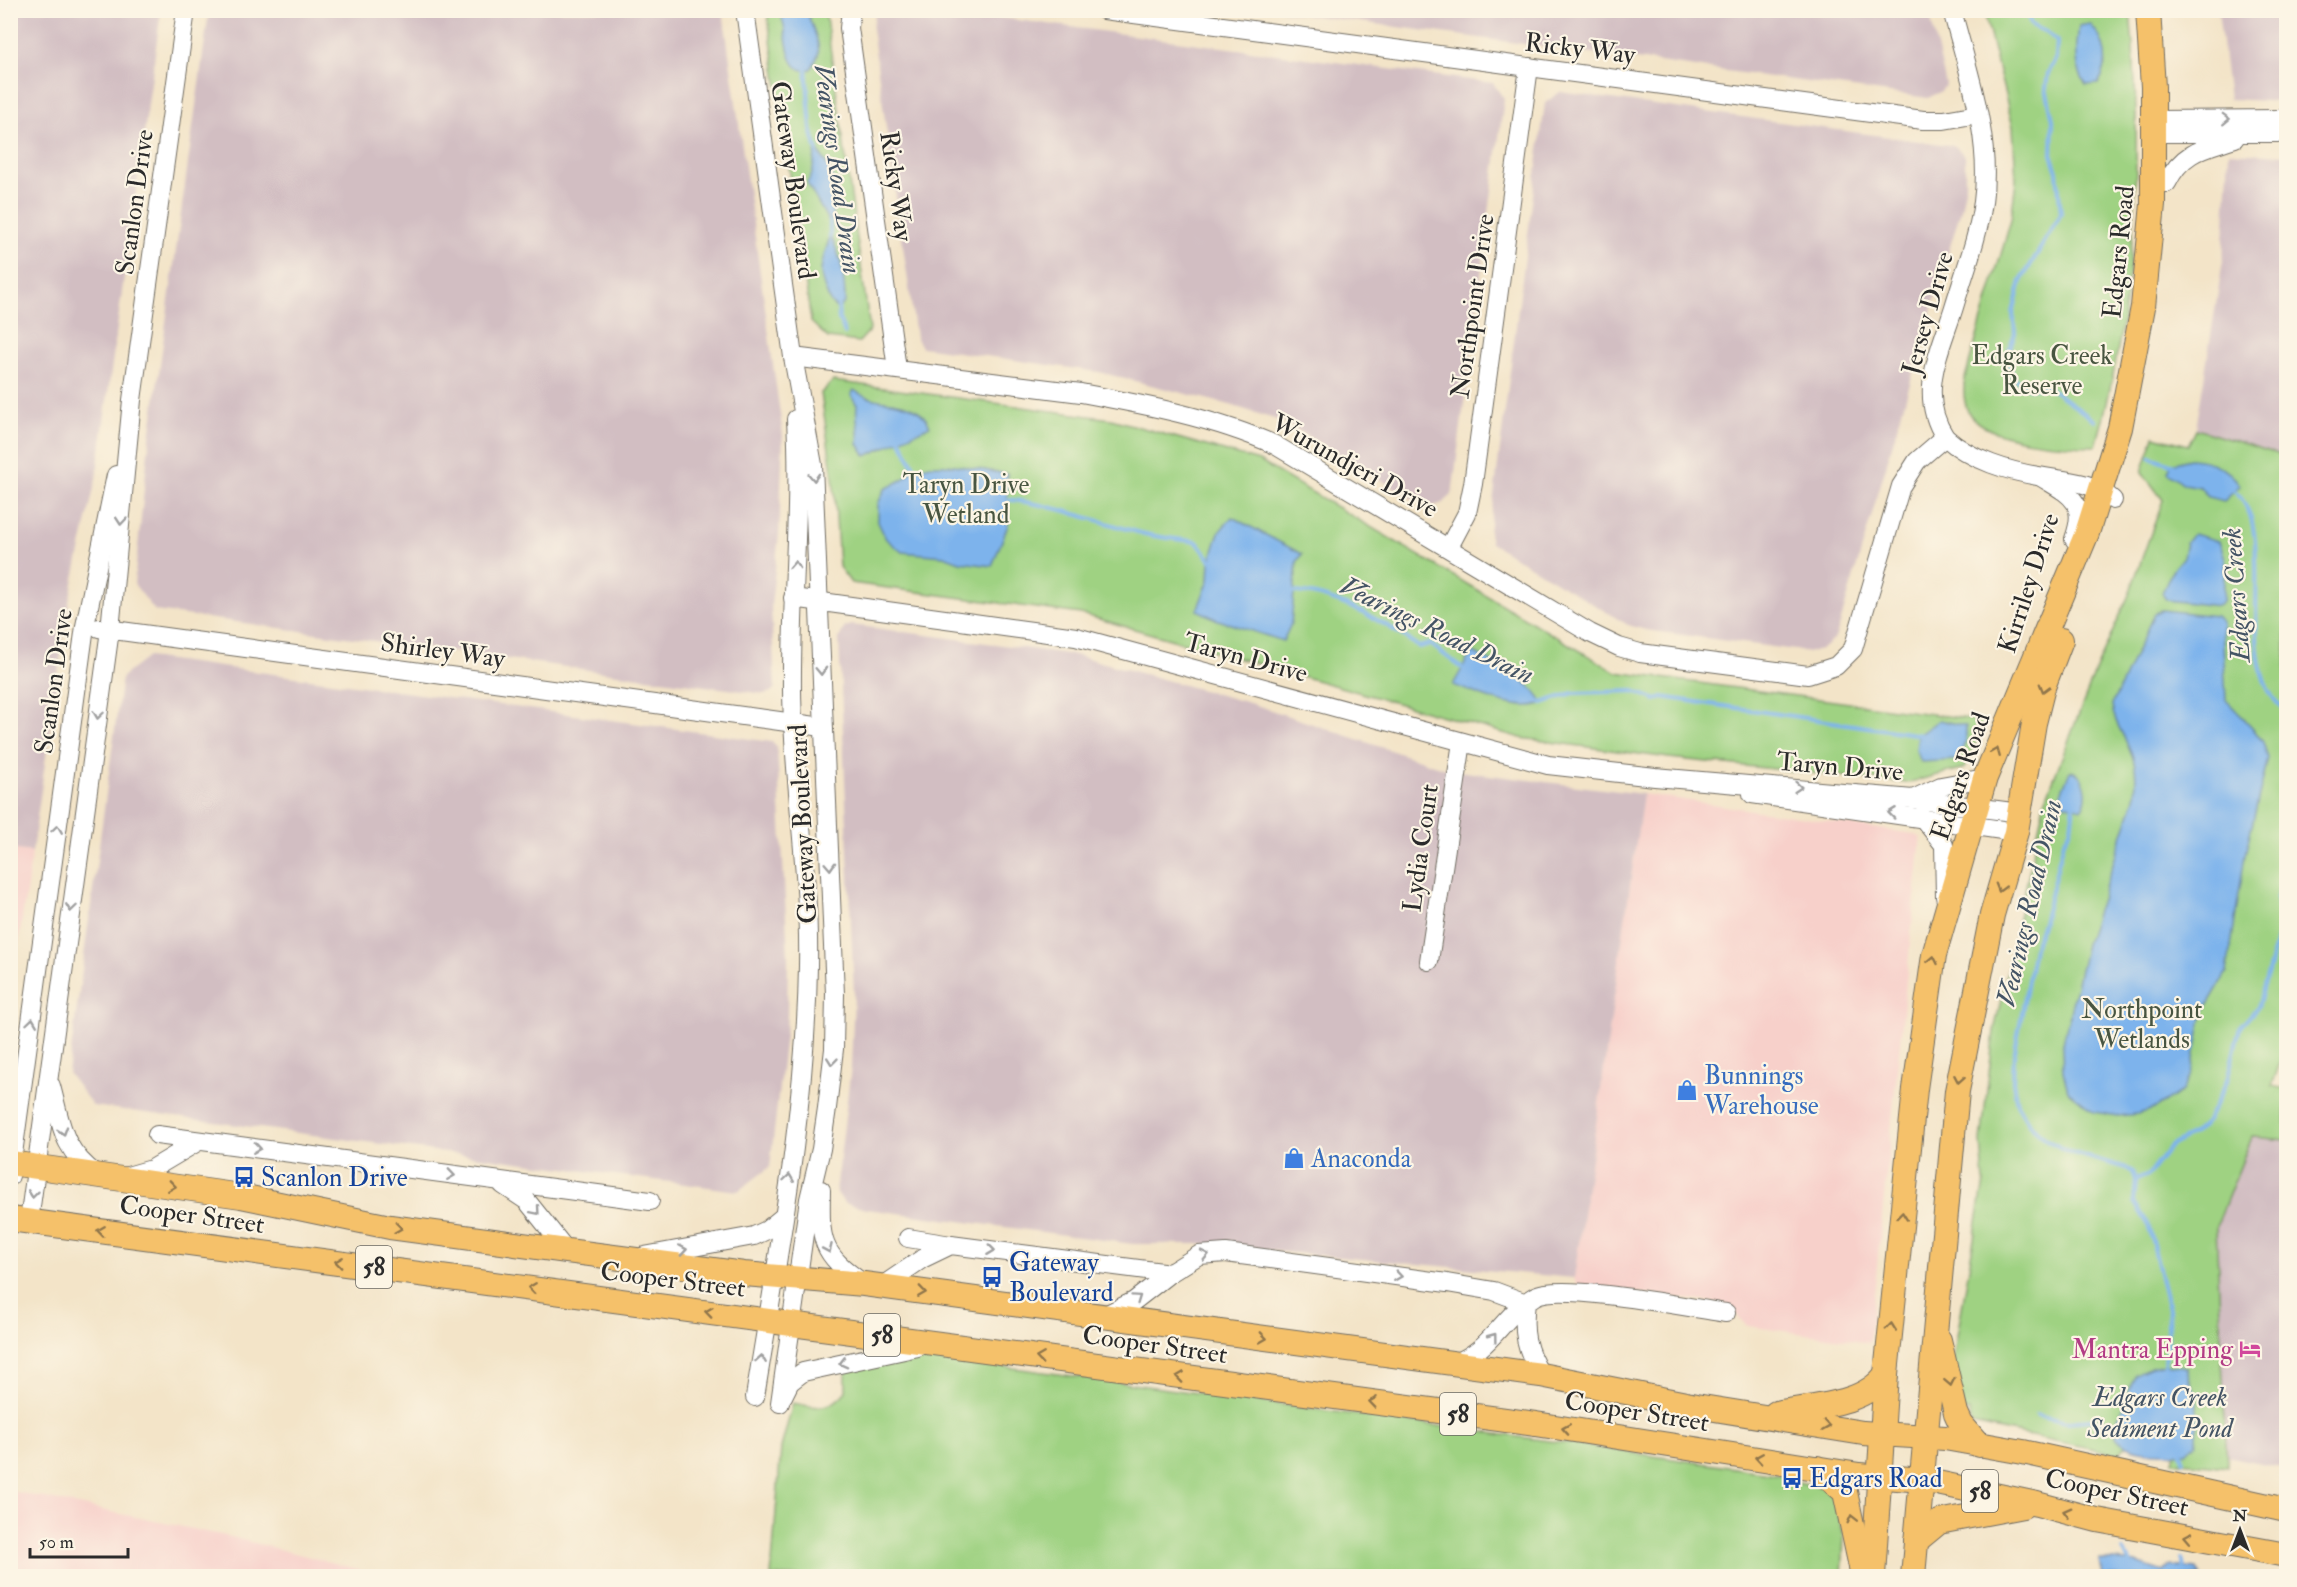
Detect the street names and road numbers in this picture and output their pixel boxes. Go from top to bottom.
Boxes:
street label: Ricky Way [1523,26,1638,72]
street label: Gateway Boulevard [763,79,823,281]
street label: Scanlon Drive [109,127,161,277]
street label: Ricky Way [872,129,920,244]
street label: Edgars Road [2096,184,2142,320]
street label: Northpoint Drive [1444,212,1503,401]
street label: Jersey Drive [1895,248,1961,380]
street label: Wurundjeri Drive [1265,406,1444,525]
street label: Kirriley Drive [1991,509,2067,657]
street label: Scanlon Drive [28,606,80,756]
street label: Shirley Way [379,626,508,676]
street label: Taryn Drive [1180,626,1311,690]
street label: Edgars Road [1924,708,1998,845]
street label: Gateway Boulevard [782,723,824,924]
street label: Taryn Drive [1775,746,1905,788]
street label: Lydia Court [1396,782,1446,914]
street label: Cooper Street [117,1189,266,1242]
road number: 58 [356,1246,392,1288]
street label: Cooper Street [598,1255,747,1306]
road number: 58 [864,1314,900,1356]
street label: Cooper Street [1080,1319,1229,1372]
street label: Cooper Street [1562,1385,1711,1440]
road number: 58 [1440,1393,1476,1435]
street label: Cooper Street [2042,1462,2191,1525]
road number: 58 [1962,1470,1998,1512]

